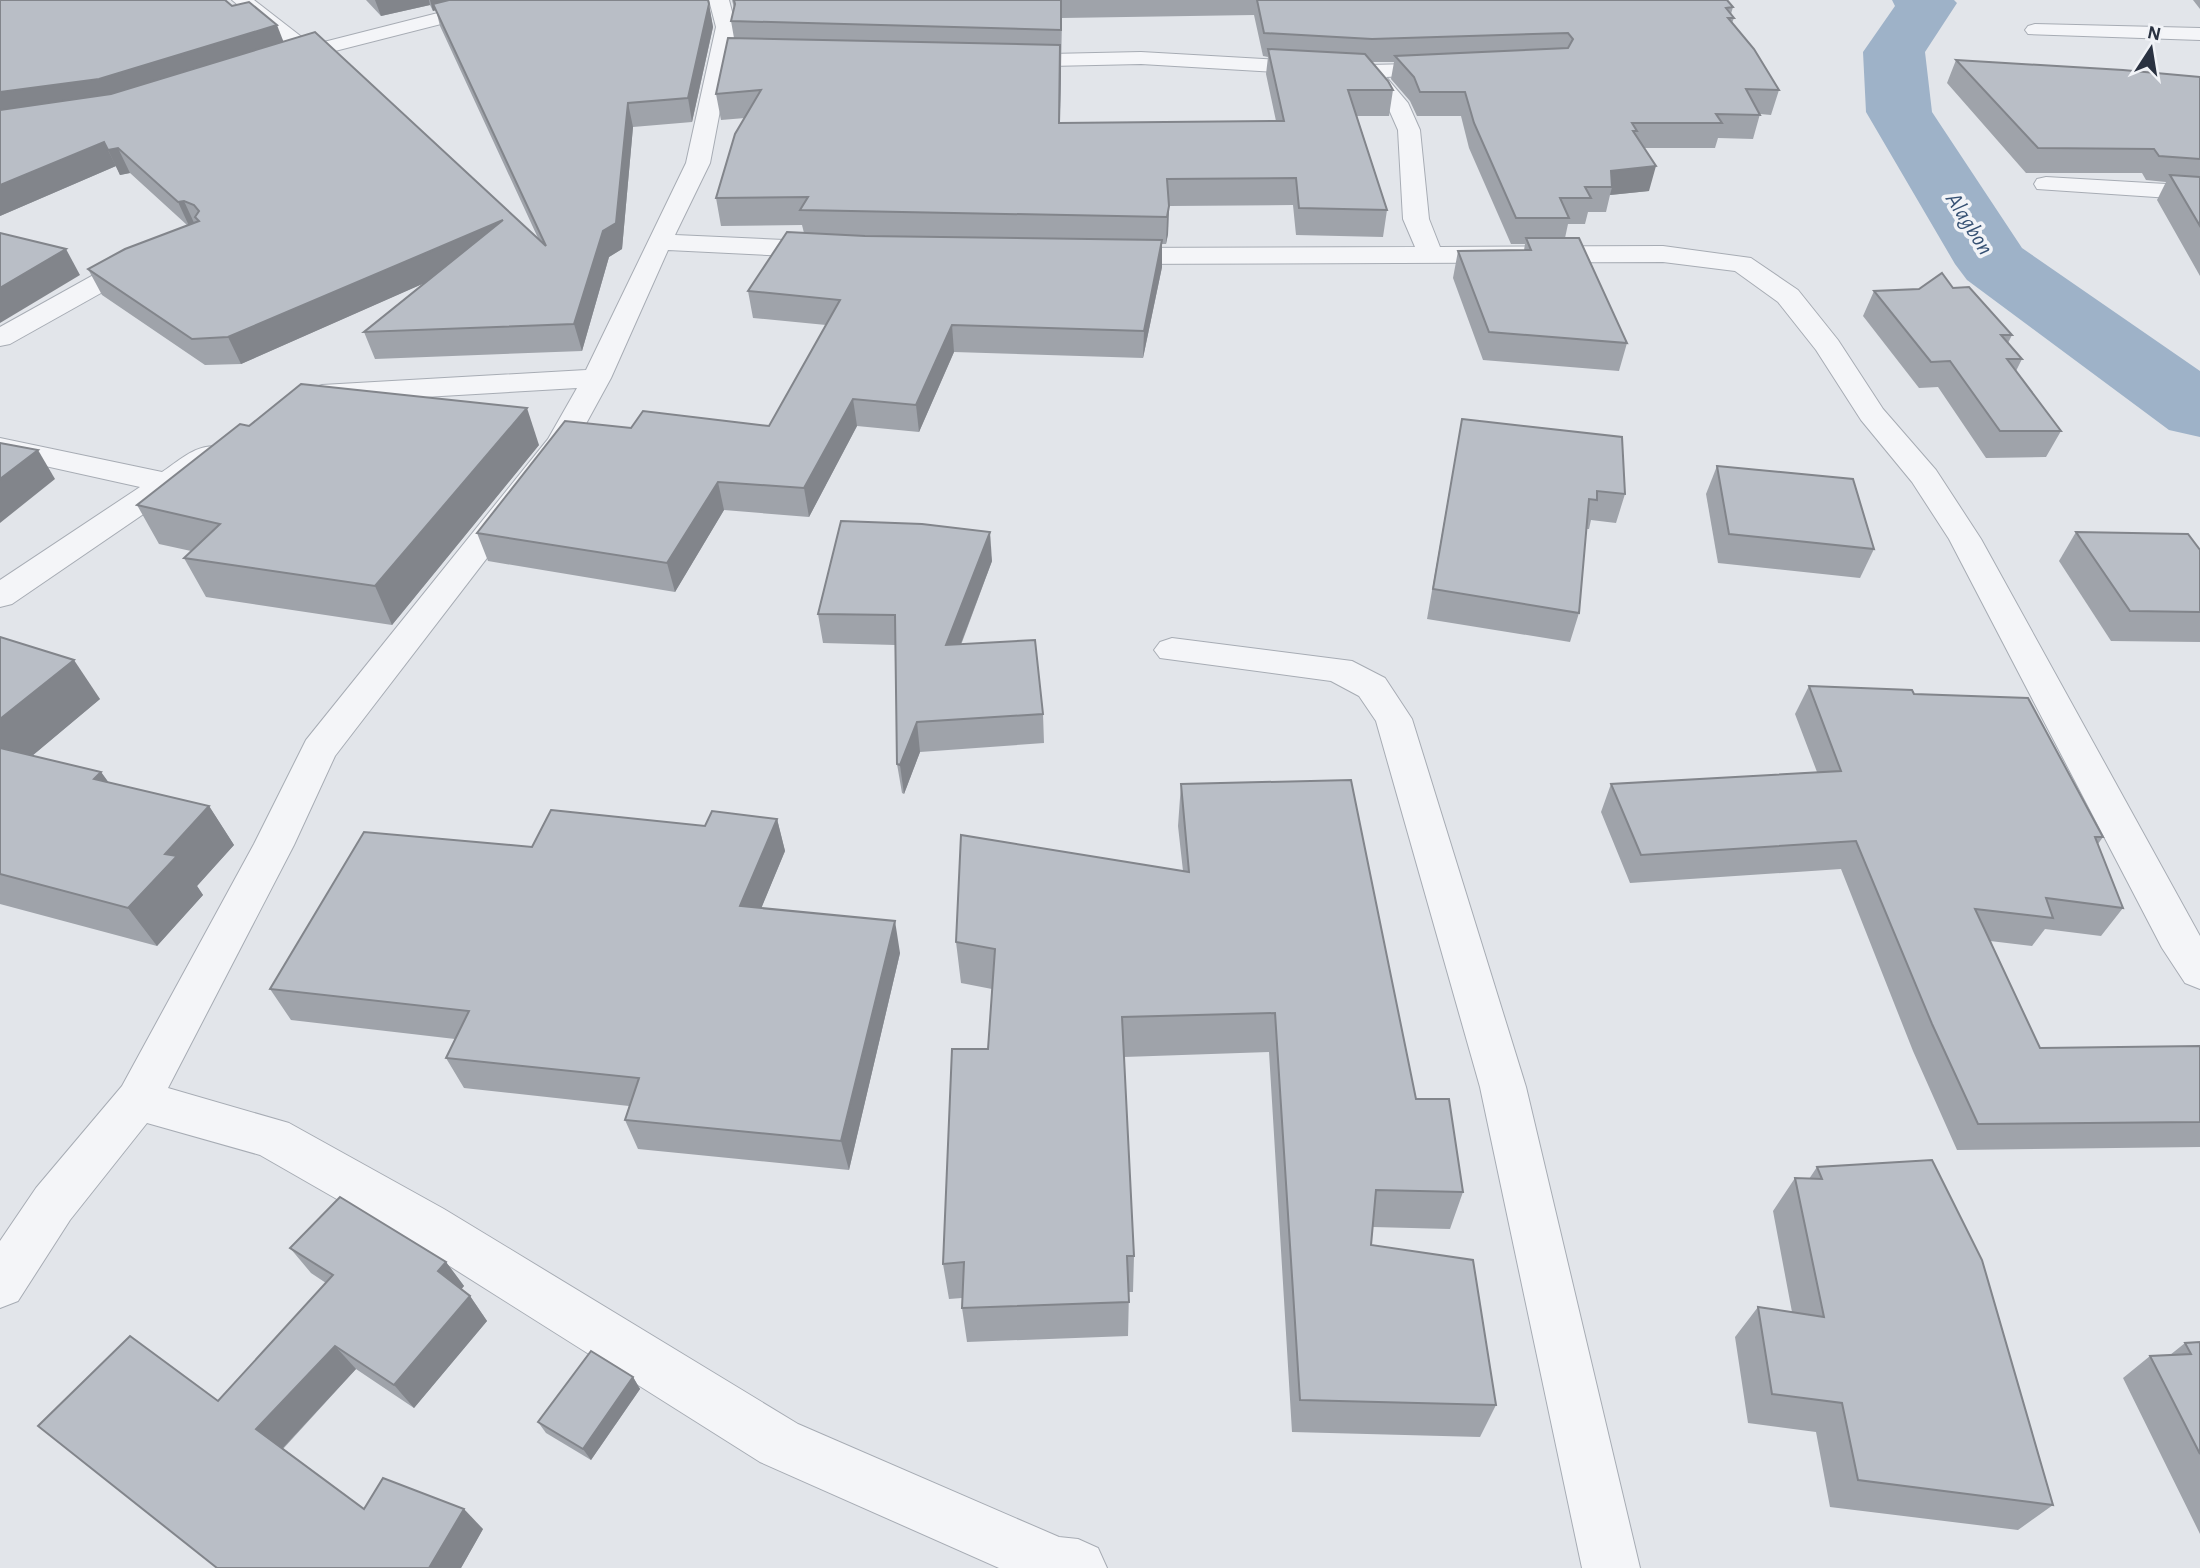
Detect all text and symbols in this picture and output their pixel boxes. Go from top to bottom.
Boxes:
north arrow [2116,14,2186,84]
text: N [2146,23,2163,45]
water label: Alagbon [1941,188,1997,259]

